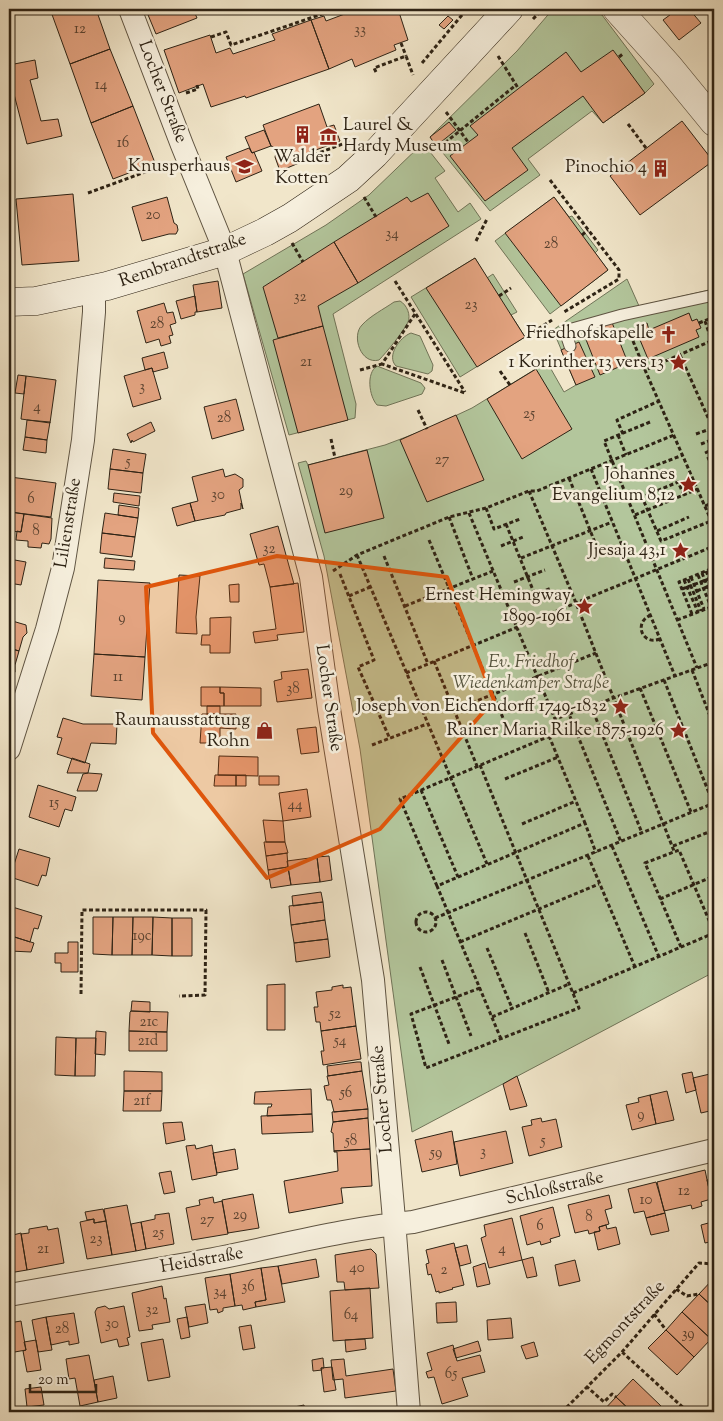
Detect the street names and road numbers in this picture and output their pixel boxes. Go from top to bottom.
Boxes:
street label: Locher Straße [131,37,193,147]
street label: Rembrandtstraße [116,227,250,295]
street label: Lilienstraße [49,476,89,570]
street label: Locher Straße [308,643,348,753]
street label: Locher Straße [365,1044,401,1154]
street label: Schloßstraße [504,1165,606,1213]
street label: Heidstraße [158,1241,246,1281]
street label: Egmontstraße [580,1275,672,1371]

